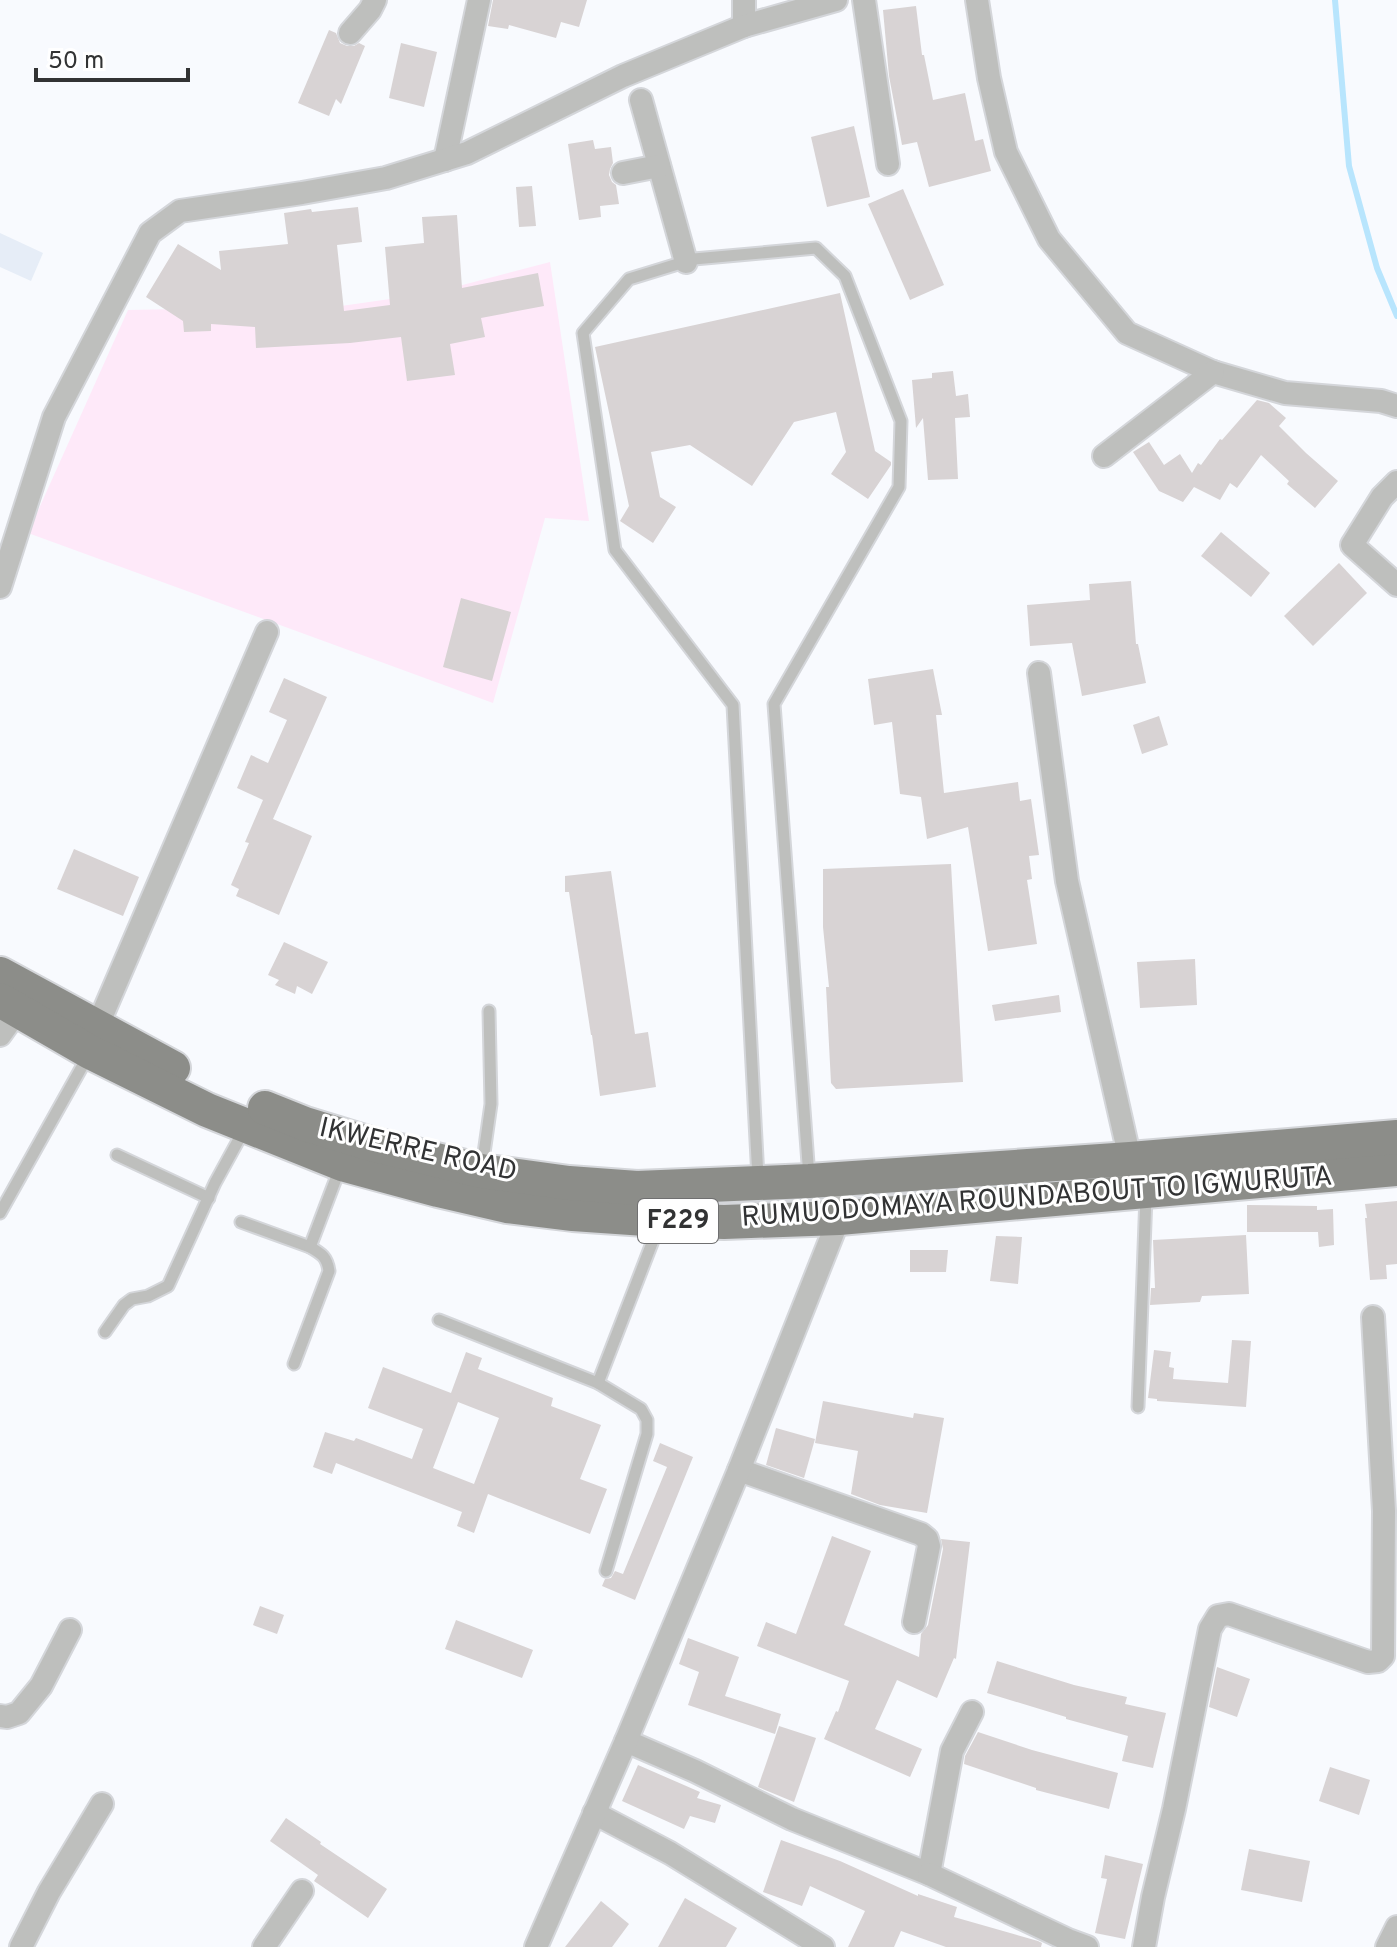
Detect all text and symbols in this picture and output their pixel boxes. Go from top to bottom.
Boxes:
scale bar [36,32,188,82]
text: 50 m [48,47,104,77]
street label: IKWERRE ROAD [316,1111,520,1191]
street label: RUMUODOMAYA ROUNDABOUT TO IGWURUTA [740,1159,1334,1237]
road number: F229 [638,1199,718,1243]

